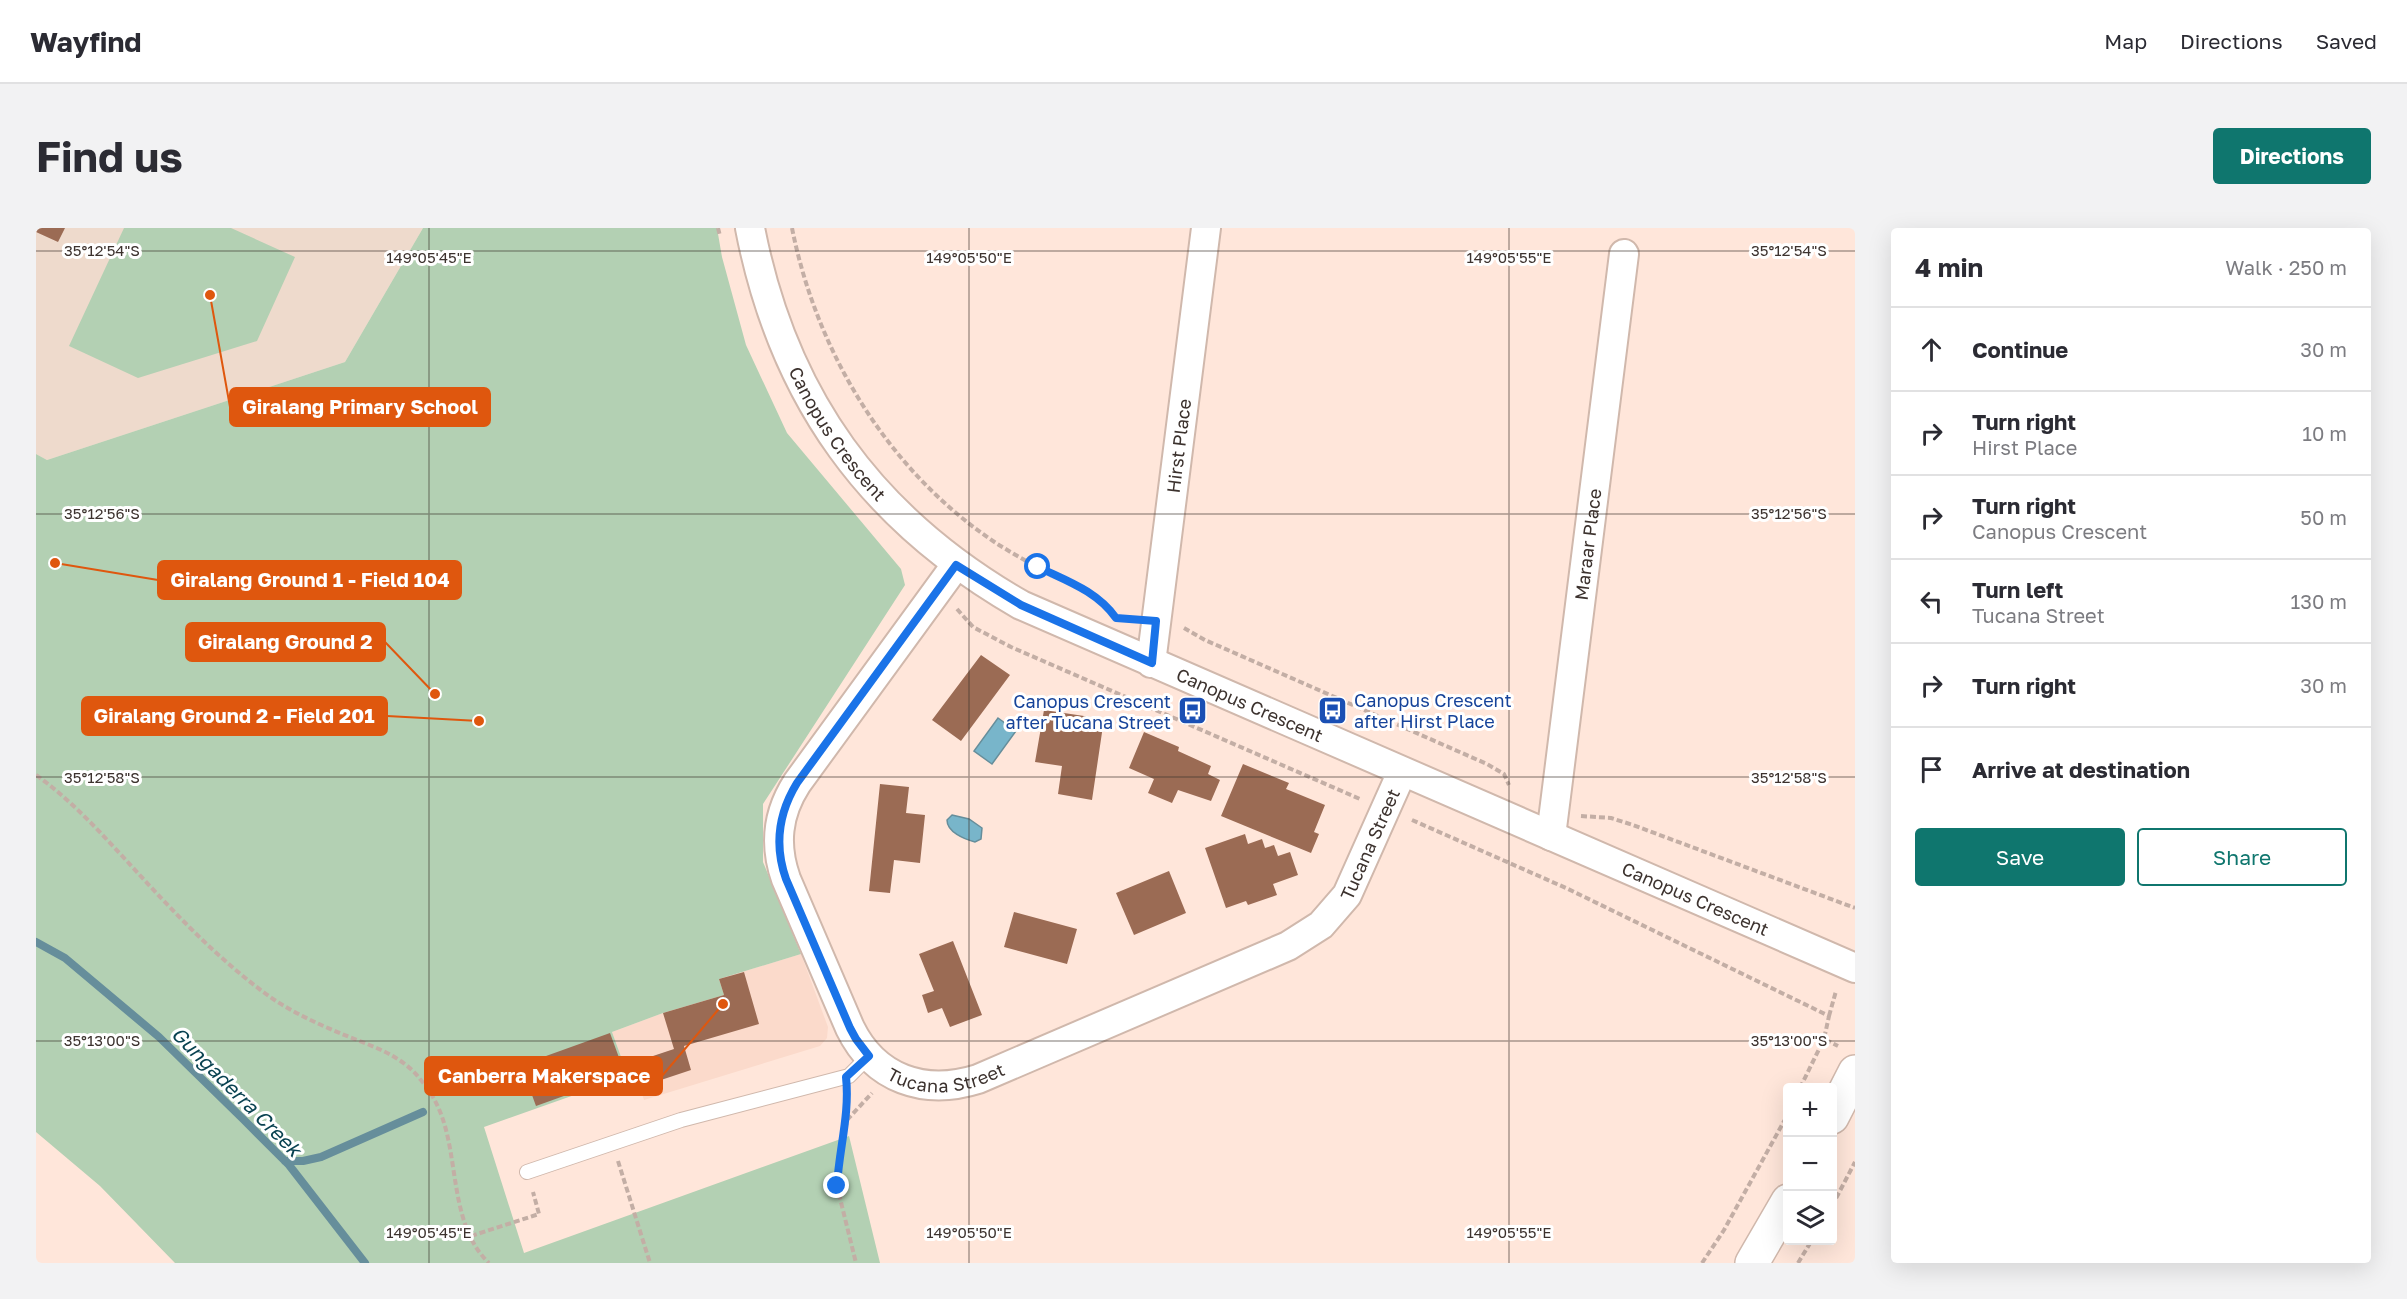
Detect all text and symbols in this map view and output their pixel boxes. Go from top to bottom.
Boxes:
text: Wayfind [30,25,142,58]
text: Map [2104,28,2147,54]
text: Directions [2180,28,2283,54]
text: Saved [2316,28,2377,54]
button: Directions [2213,128,2371,184]
text: Find us [36,131,183,181]
text: 35°12'54"S [64,241,140,259]
text: 35°12'54"S [1751,241,1827,259]
text: 149°05'45"E [386,248,472,266]
text: 149°05'50"E [926,248,1012,266]
text: 149°05'55"E [1466,248,1552,266]
text: 4 min [1915,252,1983,283]
text: Walk · 250 m [2225,255,2347,279]
icon: ahead [1915,333,1948,366]
text: Continue [1972,336,2068,363]
text: 30 m [2300,337,2347,361]
street label: Canopus Crescent [785,363,891,505]
callout: Giralang Primary School [230,388,490,426]
text: Giralang Primary School [242,394,478,418]
street label: Hirst Place [1162,397,1195,494]
text: Turn right [1972,408,2076,435]
icon: right [1915,417,1948,450]
text: 10 m [2302,421,2347,445]
text: Hirst Place [1972,435,2077,459]
street label: Maraar Place [1570,487,1605,601]
text: Turn right [1972,492,2076,519]
icon: right [1915,501,1948,534]
text: 35°12'56"S [64,504,140,522]
text: 35°12'56"S [1751,504,1827,522]
text: 50 m [2300,505,2347,529]
text: Canopus Crescent [1972,519,2147,543]
route start [1024,553,1050,579]
callout: Giralang Ground 1 - Field 104 [158,561,461,599]
text: Giralang Ground 1 - Field 104 [170,567,450,591]
text: Turn left [1972,576,2063,603]
icon: left [1915,585,1948,618]
text: 130 m [2291,589,2347,613]
text: Tucana Street [1972,603,2105,627]
callout: Giralang Ground 2 [186,623,385,661]
text: Giralang Ground 2 [198,629,372,653]
street label: Canopus Crescent [1173,663,1327,746]
icon: right [1915,669,1948,702]
text: Turn right [1972,672,2076,699]
text: 30 m [2300,673,2347,697]
place label: Canopus Crescent after Hirst Place [1354,689,1512,732]
place label: Canopus Crescent after Tucana Street [1005,690,1171,733]
bus stop icon: Canopus Crescent after Hirst Place [1317,694,1349,726]
bus stop icon: Canopus Crescent after Tucana Street [1176,695,1208,727]
callout: Giralang Ground 2 - Field 201 [82,697,387,735]
text: Giralang Ground 2 - Field 201 [94,703,374,727]
icon: arrive [1915,753,1948,786]
text: Arrive at destination [1972,756,2190,783]
text: 35°12'58"S [64,768,140,786]
text: 35°12'58"S [1751,768,1827,786]
street label: Tucana Street [1335,785,1404,903]
button: Save [1915,828,2125,886]
button: Share [2137,828,2347,886]
street label: Canopus Crescent [1619,857,1772,940]
water label: Gungaderra Creek [166,1021,309,1163]
text: 35°13'00"S [64,1031,140,1049]
text: 35°13'00"S [1751,1031,1827,1049]
callout: Canberra Makerspace [425,1057,662,1095]
street label: Tucana Street [884,1058,1008,1096]
text: Canberra Makerspace [438,1063,650,1087]
map controls [1783,1083,1837,1245]
button: + [1783,1083,1837,1137]
button: − [1783,1137,1837,1191]
route end [823,1172,849,1198]
button: layers [1783,1191,1837,1245]
text: 149°05'45"E [386,1223,472,1241]
text: 149°05'50"E [926,1223,1012,1241]
text: 149°05'55"E [1466,1223,1552,1241]

